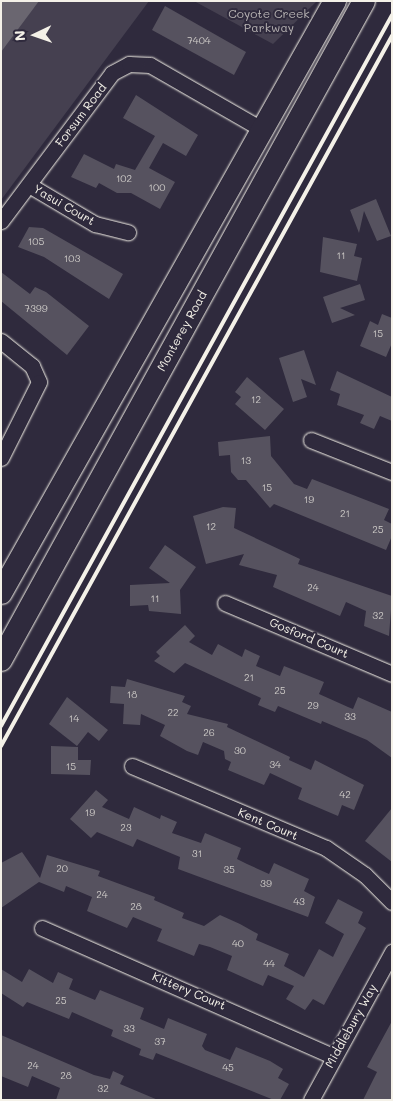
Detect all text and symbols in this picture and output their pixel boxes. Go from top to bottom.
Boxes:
park label: Coyote Creek Parkway [228,7,310,35]
north arrow [10,10,60,60]
text: N [10,30,29,42]
house number: 7404 [187,35,211,47]
street label: Forsum Road [53,81,109,149]
house number: 102 [116,173,132,185]
street label: Yasui Court [31,182,97,228]
house number: 100 [149,182,165,194]
house number: 105 [28,236,44,248]
house number: 11 [337,250,345,262]
house number: 103 [64,253,80,265]
street label: Monterey Road [154,288,210,374]
house number: 7399 [24,303,48,315]
house number: 15 [373,328,383,340]
house number: 12 [251,394,261,406]
house number: 13 [241,455,251,467]
house number: 15 [262,482,272,494]
house number: 19 [304,494,314,506]
house number: 21 [340,508,350,520]
house number: 12 [206,521,216,533]
house number: 25 [372,524,384,536]
house number: 24 [307,582,319,594]
house number: 11 [151,593,159,605]
house number: 32 [372,610,384,622]
street label: Gosford Court [267,615,351,661]
house number: 21 [244,672,254,684]
house number: 25 [274,685,286,697]
house number: 18 [127,689,137,701]
house number: 29 [307,700,319,712]
house number: 22 [167,707,179,719]
house number: 33 [344,711,356,723]
house number: 14 [69,713,79,725]
house number: 26 [203,727,215,739]
house number: 30 [234,745,246,757]
house number: 34 [269,759,281,771]
house number: 15 [66,761,76,773]
house number: 42 [339,789,351,801]
street label: Kent Court [236,805,300,843]
house number: 19 [85,807,95,819]
house number: 23 [120,822,132,834]
house number: 31 [192,848,202,860]
house number: 20 [56,863,68,875]
house number: 35 [223,864,235,876]
house number: 39 [260,878,272,890]
house number: 24 [96,889,108,901]
house number: 43 [293,896,305,908]
house number: 28 [130,901,142,913]
house number: 40 [232,938,244,950]
house number: 44 [263,958,275,970]
street label: Kittery Court [150,969,228,1013]
street label: Middlebury Way [322,982,380,1070]
house number: 25 [55,995,67,1007]
house number: 33 [123,1023,135,1035]
house number: 37 [154,1036,166,1048]
house number: 24 [27,1060,39,1072]
house number: 45 [222,1062,234,1074]
house number: 28 [60,1070,72,1082]
house number: 32 [97,1083,109,1095]

